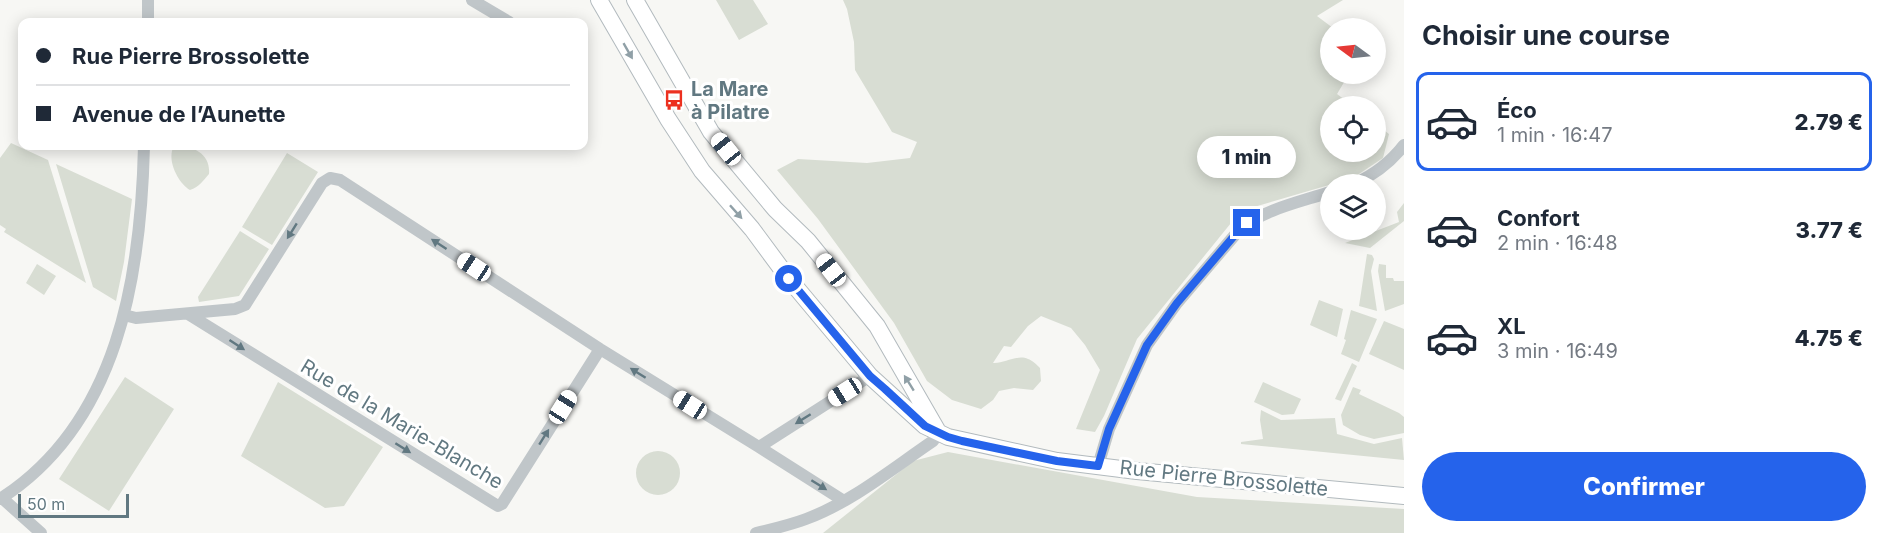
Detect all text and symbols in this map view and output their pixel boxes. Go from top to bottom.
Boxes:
north arrow [1320,18,1386,84]
map controls [1320,18,1386,240]
text: Choisir une course [1422,19,1670,52]
text: Rue Pierre Brossolette [72,43,310,69]
one-way arrow [623,43,633,60]
place label: La Mare à Pilatre [691,77,770,124]
bus stop icon: La Mare à Pilatre [662,88,686,112]
icon: car [1425,95,1479,149]
button: locate [1320,96,1386,162]
text: Éco [1497,97,1537,123]
text: Avenue de l’Aunette [72,101,286,127]
text: 2.79 € [1795,109,1863,135]
text: 1 min · 16:47 [1497,123,1613,147]
car [708,129,744,169]
callout: 1 min [1198,136,1296,178]
text: 1 min [1221,145,1272,169]
button: layers [1320,174,1386,240]
icon: car [1425,203,1479,257]
one-way arrow [729,204,742,219]
text: Confort [1497,205,1580,231]
route end [1233,209,1260,236]
text: 3.77 € [1796,217,1863,243]
one-way arrow [286,223,297,239]
text: 2 min · 16:48 [1497,231,1618,255]
one-way arrow [431,239,447,250]
car [454,250,494,284]
car [813,250,849,290]
route start [775,265,802,292]
icon: car [1425,311,1479,365]
text: XL [1497,313,1526,339]
text: 4.75 € [1794,325,1863,351]
one-way arrow [229,339,245,350]
text: 3 min · 16:49 [1497,339,1618,363]
street label: Rue de la Marie-Blanche [296,354,508,494]
one-way arrow [630,367,646,378]
car [825,375,865,409]
one-way arrow [904,375,915,391]
car [546,387,580,427]
car [670,388,710,422]
one-way arrow [795,413,811,424]
one-way arrow [538,429,549,445]
one-way arrow [395,442,411,453]
button: Confirmer [1422,452,1866,521]
street label: Rue Pierre Brossolette [1119,455,1329,501]
one-way arrow [811,479,827,490]
scale bar [18,491,129,518]
text: 50 m [27,494,65,514]

